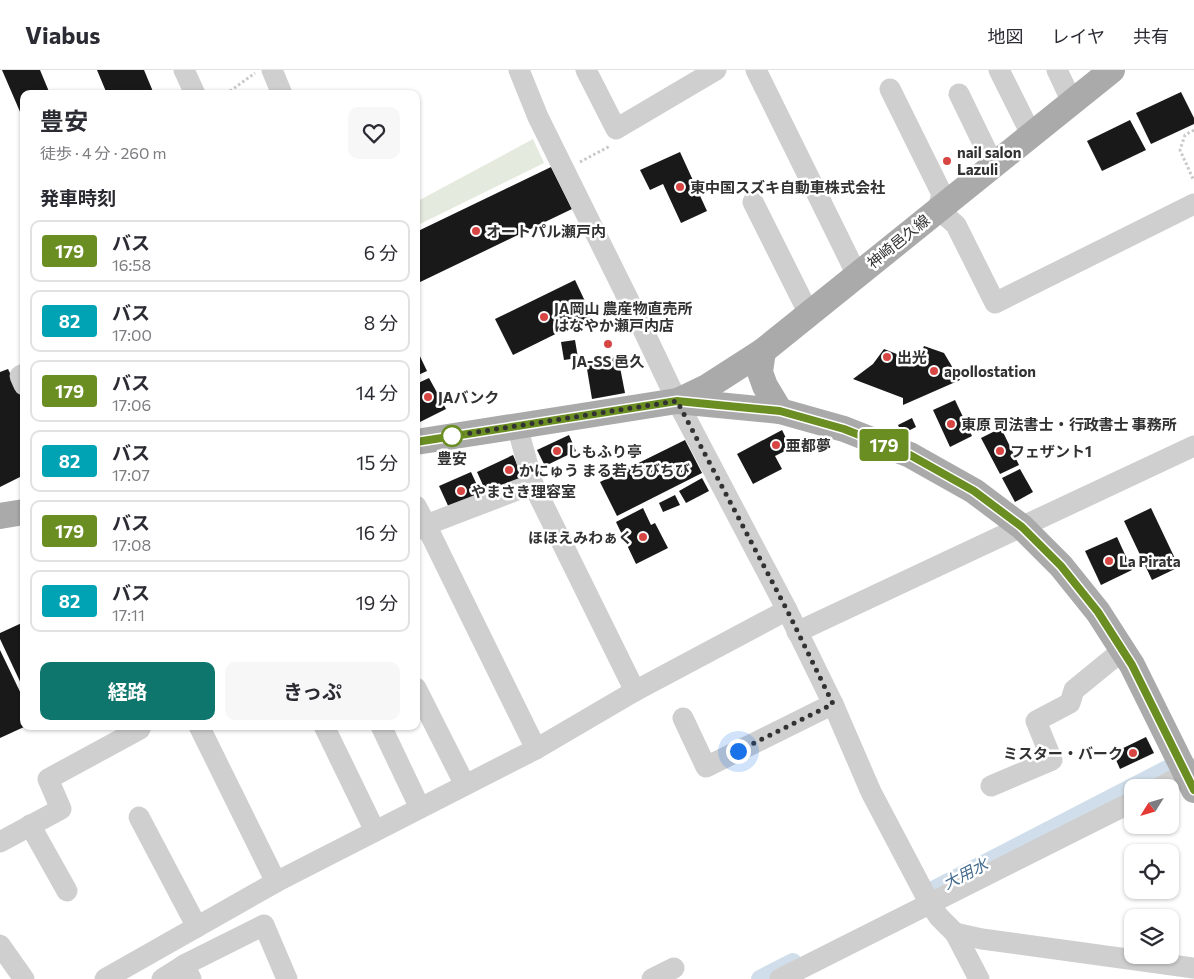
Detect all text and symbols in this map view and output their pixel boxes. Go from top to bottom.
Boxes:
text: Viabus [25,20,100,49]
text: 地図 [988,25,1024,47]
text: レイヤ [1052,25,1105,47]
text: 共有 [1133,25,1169,47]
text: 豊安 [40,106,88,135]
button: heart [348,107,400,159]
text: 徒歩 · 4 分 · 260 m [40,143,166,162]
place label: nail salon Lazuli [957,143,1021,178]
marker: nail salon Lazuli [941,155,953,167]
place label: 東中国スズキ自動車株式会社 [690,178,885,196]
marker: 東中国スズキ自動車株式会社 [674,181,686,193]
text: 発車時刻 [40,186,116,209]
street label: 神崎邑久線 [863,210,933,272]
place label: オートパル瀬戸内 [486,222,606,240]
marker: オートパル瀬戸内 [470,225,482,237]
text: バス [112,231,150,254]
text: 179 [55,240,84,262]
text: 6 分 [364,241,398,264]
text: 16:58 [112,255,151,274]
place label: JA岡山 農産物直売所 はなやか瀬戸内店 [554,299,692,334]
text: バス [112,301,150,324]
text: 82 [59,310,80,332]
text: 8 分 [364,311,398,334]
marker: JA岡山 農産物直売所 はなやか瀬戸内店 [538,311,550,323]
text: 17:00 [112,325,152,344]
marker: JA-SS 邑久 [602,338,614,350]
place label: 出光 [897,348,927,366]
marker: 出光 [881,351,893,363]
place label: JA-SS 邑久 [572,352,644,370]
place label: apollostation [944,362,1036,380]
marker: apollostation [928,365,940,377]
text: バス [112,371,150,394]
text: 179 [55,380,84,402]
text: 14 分 [356,381,398,404]
place label: JAバンク [438,388,499,406]
marker: JAバンク [422,391,434,403]
text: 17:06 [112,395,151,414]
place label: 東原 司法書士・行政書士 事務所 [961,415,1177,433]
marker: 東原 司法書士・行政書士 事務所 [945,418,957,430]
marker: 豊安 [441,425,463,447]
line badge: 179 [855,429,913,461]
text: 179 [869,434,899,456]
place label: 亜都夢 [786,436,831,454]
marker: 亜都夢 [770,439,782,451]
text: バス [112,441,150,464]
place label: しもふり亭 [567,442,642,460]
place label: フェザント1 [1010,442,1092,460]
marker: しもふり亭 [551,445,563,457]
marker: フェザント1 [994,445,1006,457]
place label: 豊安 [437,449,467,467]
text: 82 [59,450,80,472]
text: 15 分 [356,451,398,474]
place label: かにゅう まる若 ちびちび [519,461,690,479]
marker: かにゅう まる若 ちびちび [503,464,515,476]
text: 17:07 [112,465,150,484]
place label: やまさき理容室 [471,482,576,500]
marker: やまさき理容室 [455,485,467,497]
text: バス [112,511,150,534]
text: 179 [55,520,84,542]
text: 16 分 [356,521,398,544]
place label: ほほえみわぁく [528,528,633,546]
marker: ほほえみわぁく [637,531,649,543]
text: 17:08 [112,535,151,554]
place label: La Pirata [1119,552,1181,570]
marker: La Pirata [1103,555,1115,567]
text: バス [112,581,150,604]
text: 82 [59,590,80,612]
text: 19 分 [356,591,398,614]
text: 17:11 [112,605,145,624]
button: 経路 [40,662,215,720]
button: きっぷ [225,662,400,720]
your location [726,739,751,764]
place label: ミスター・バーク [1003,744,1123,762]
marker: ミスター・バーク [1127,747,1139,759]
north arrow [1124,779,1179,834]
map controls [1124,779,1179,964]
button: locate [1124,844,1179,899]
water label: 大用水 [939,853,992,892]
button: layers [1124,909,1179,964]

